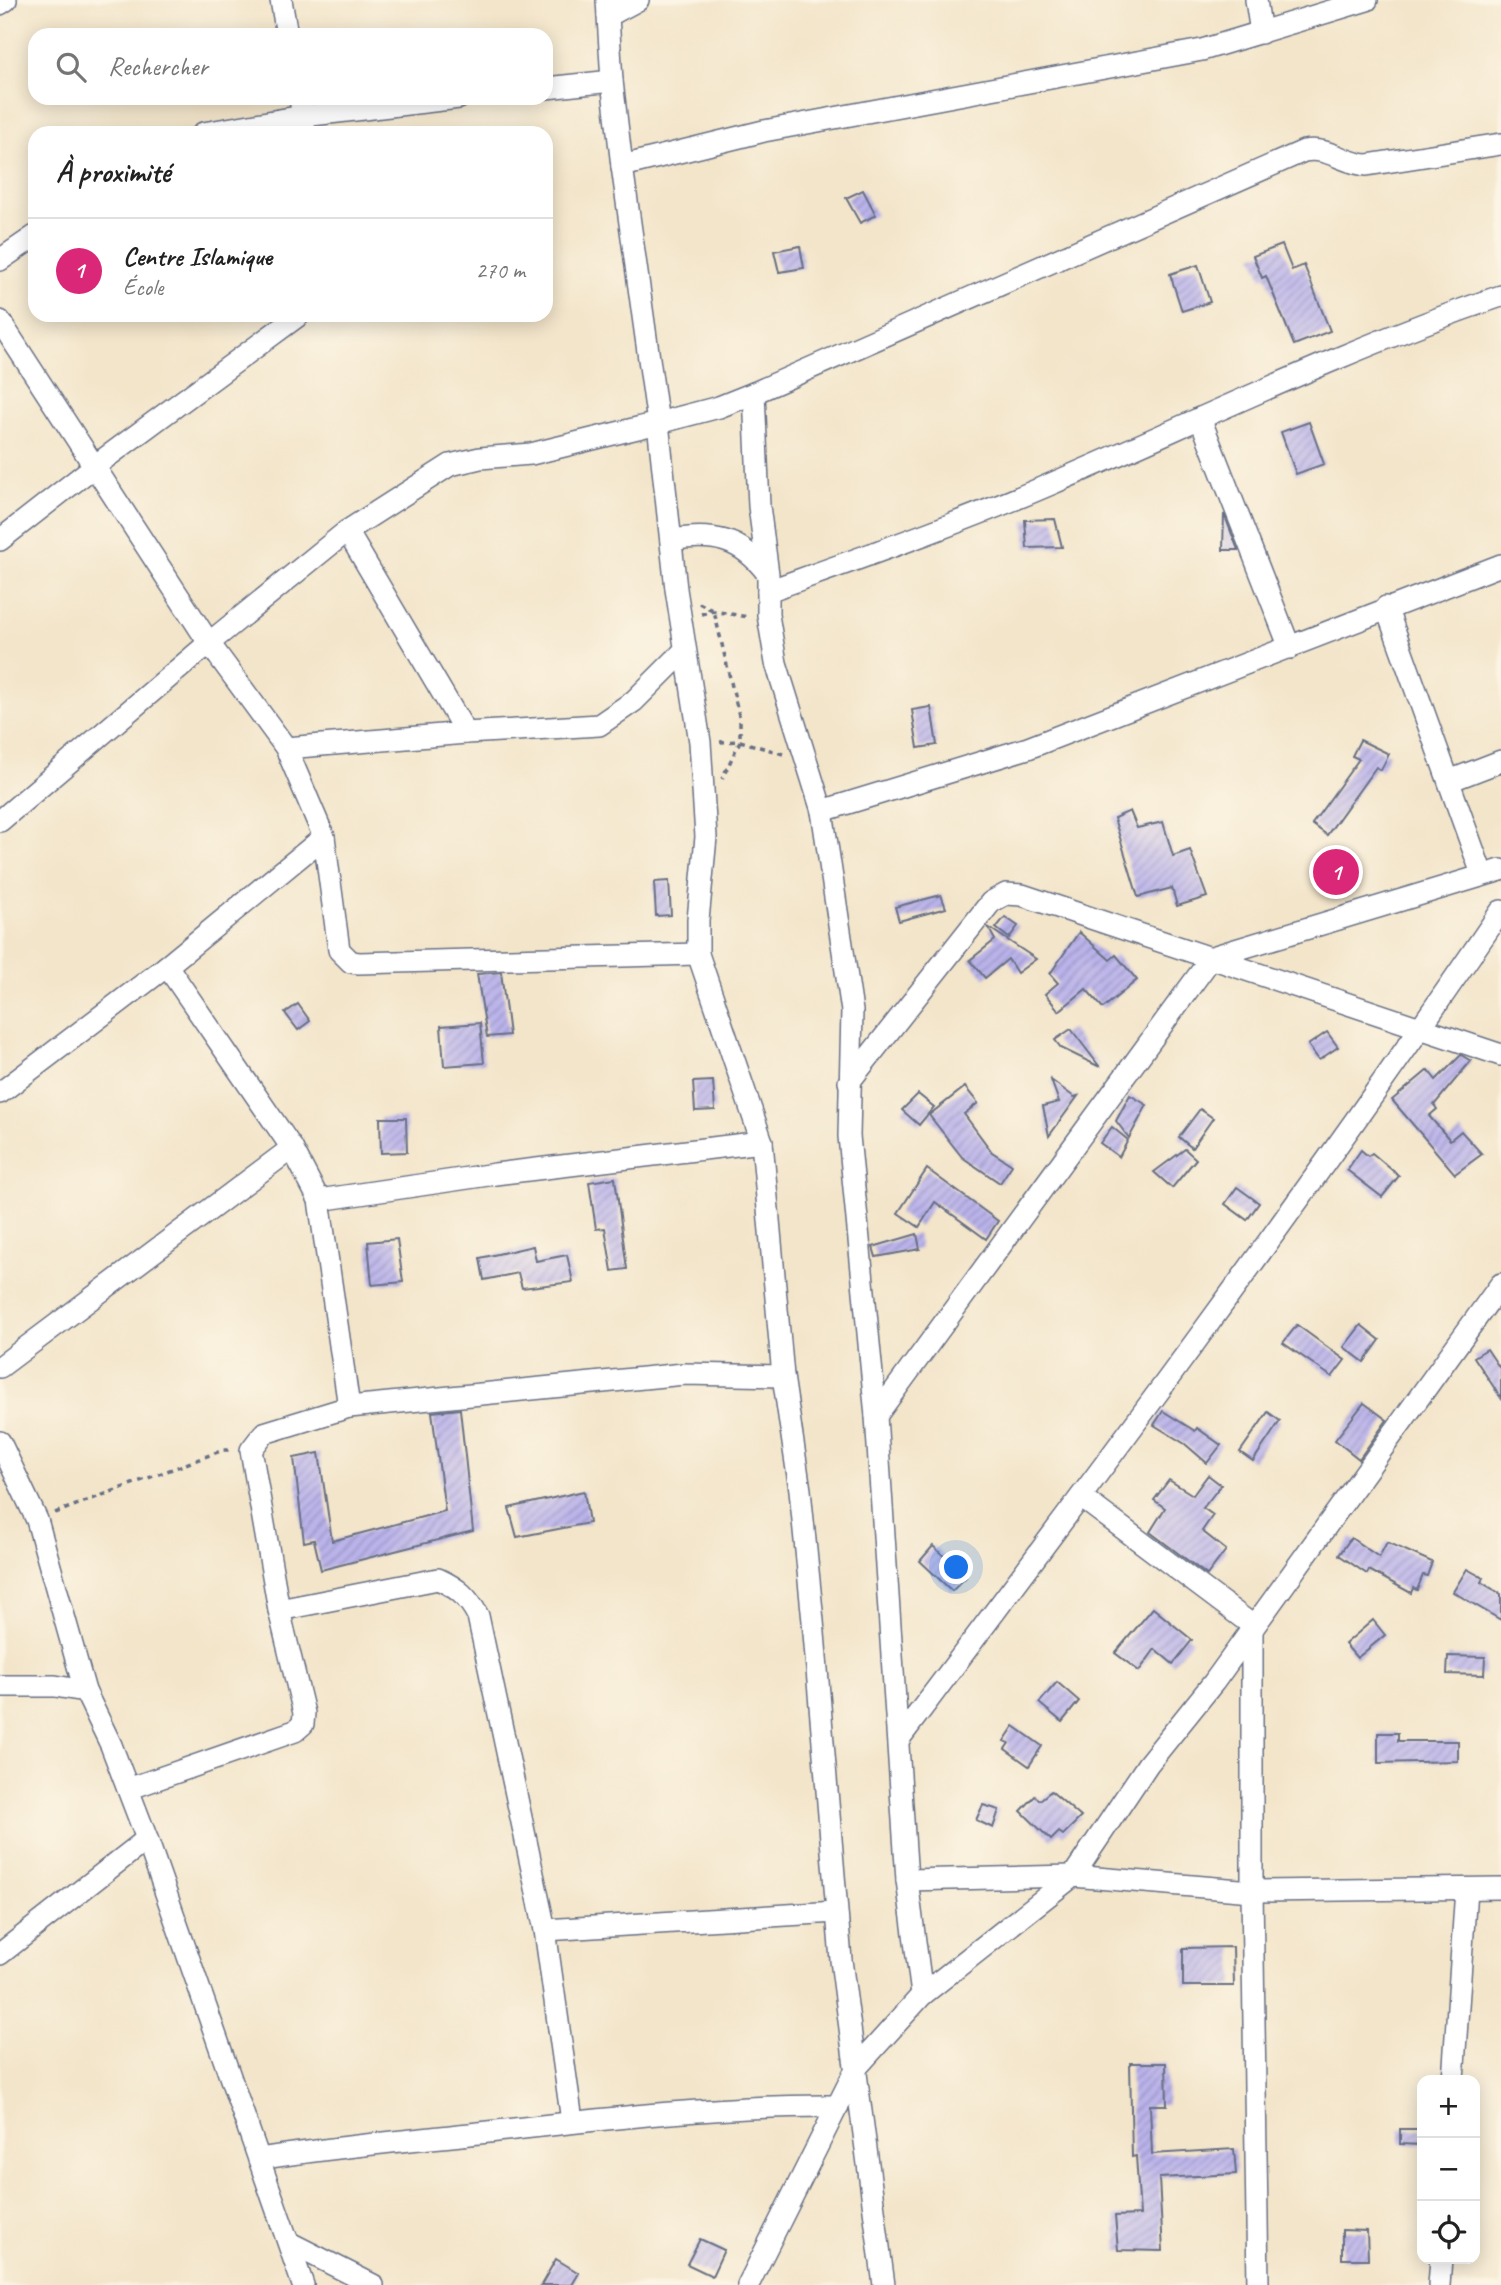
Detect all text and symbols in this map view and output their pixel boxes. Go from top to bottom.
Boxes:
search box [28,28,553,105]
icon: search [52,48,90,86]
text: Rechercher [108,50,208,83]
text: À proximité [56,153,170,191]
text: Centre Islamique [123,240,272,273]
text: 1 [74,256,84,285]
text: 270 m [476,256,525,285]
text: École [123,273,163,302]
pin: 1 [1313,846,1359,898]
your location [939,1550,973,1584]
map controls [1417,2075,1480,2264]
button: + [1417,2075,1480,2138]
button: − [1417,2138,1480,2201]
button: locate [1417,2201,1480,2264]

